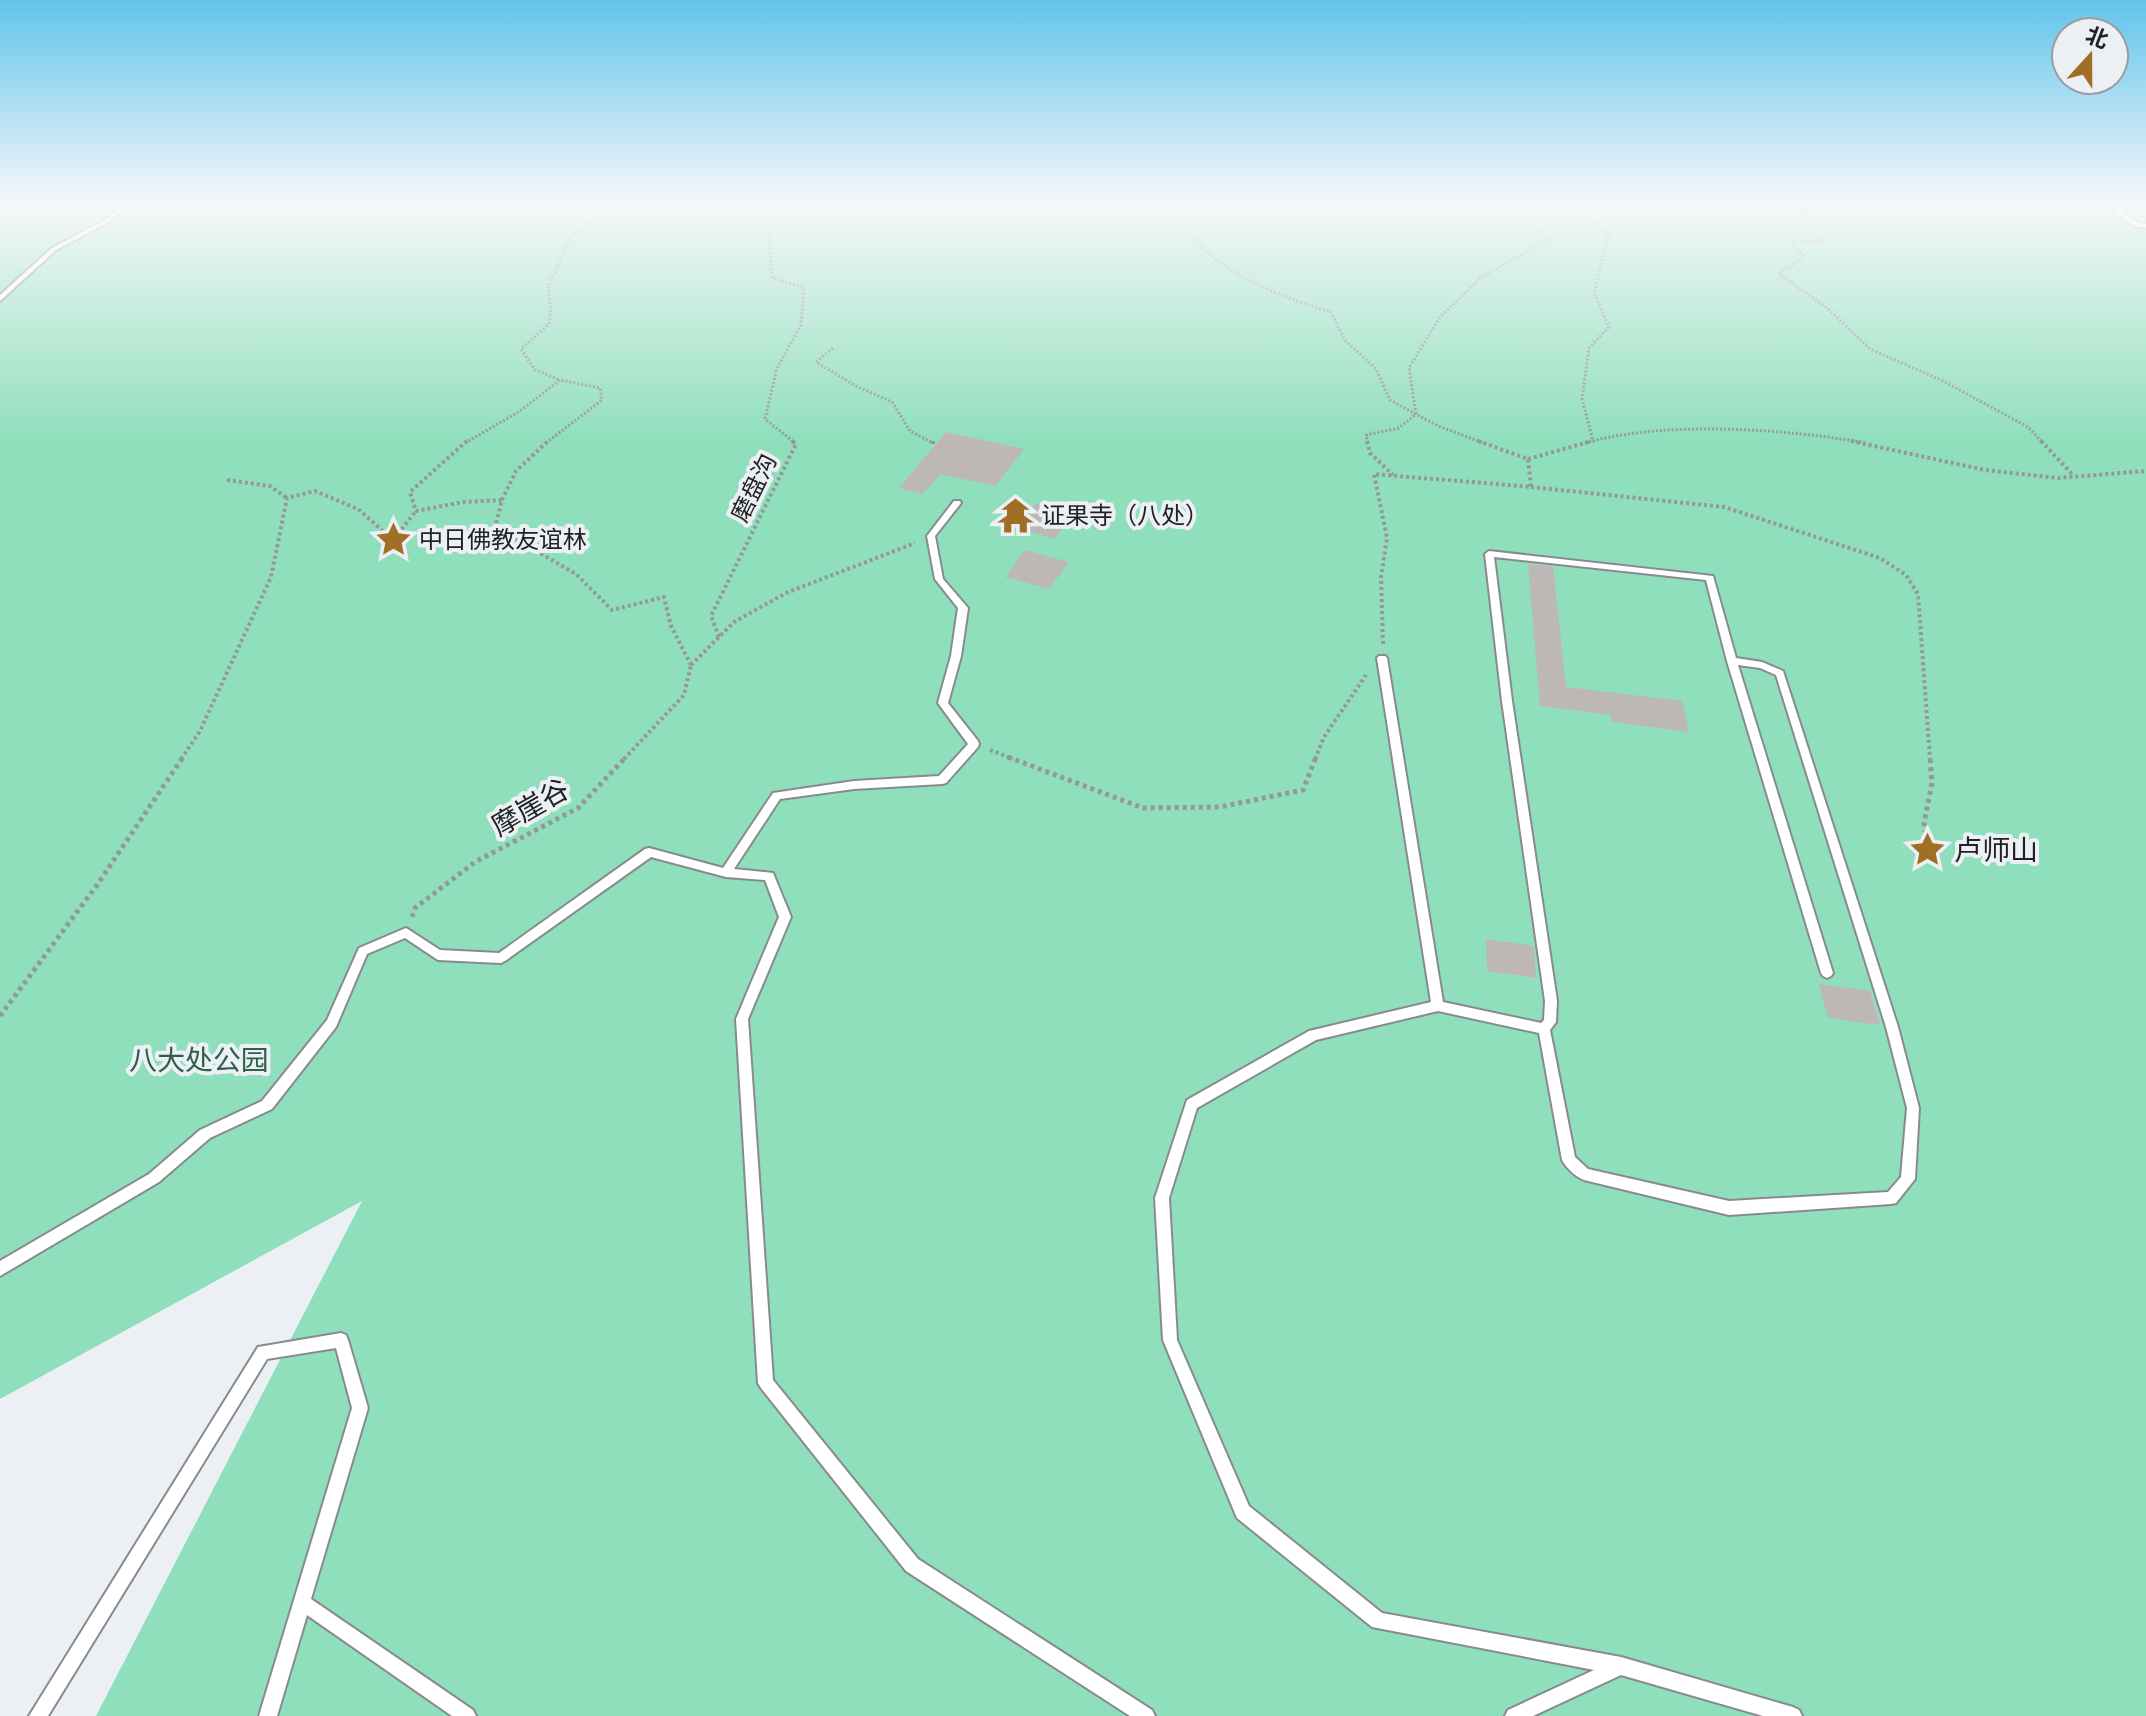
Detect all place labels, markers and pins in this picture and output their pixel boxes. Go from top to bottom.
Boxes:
temple icon: 证果寺（八处） [996,497,1034,535]
place label: 证果寺（八处） [1041,502,1209,529]
place icon: 中日佛教友谊林 [374,521,412,559]
place label: 中日佛教友谊林 [419,526,587,553]
place icon: 卢师山 [1909,831,1947,869]
place label: 卢师山 [1954,834,2038,865]

